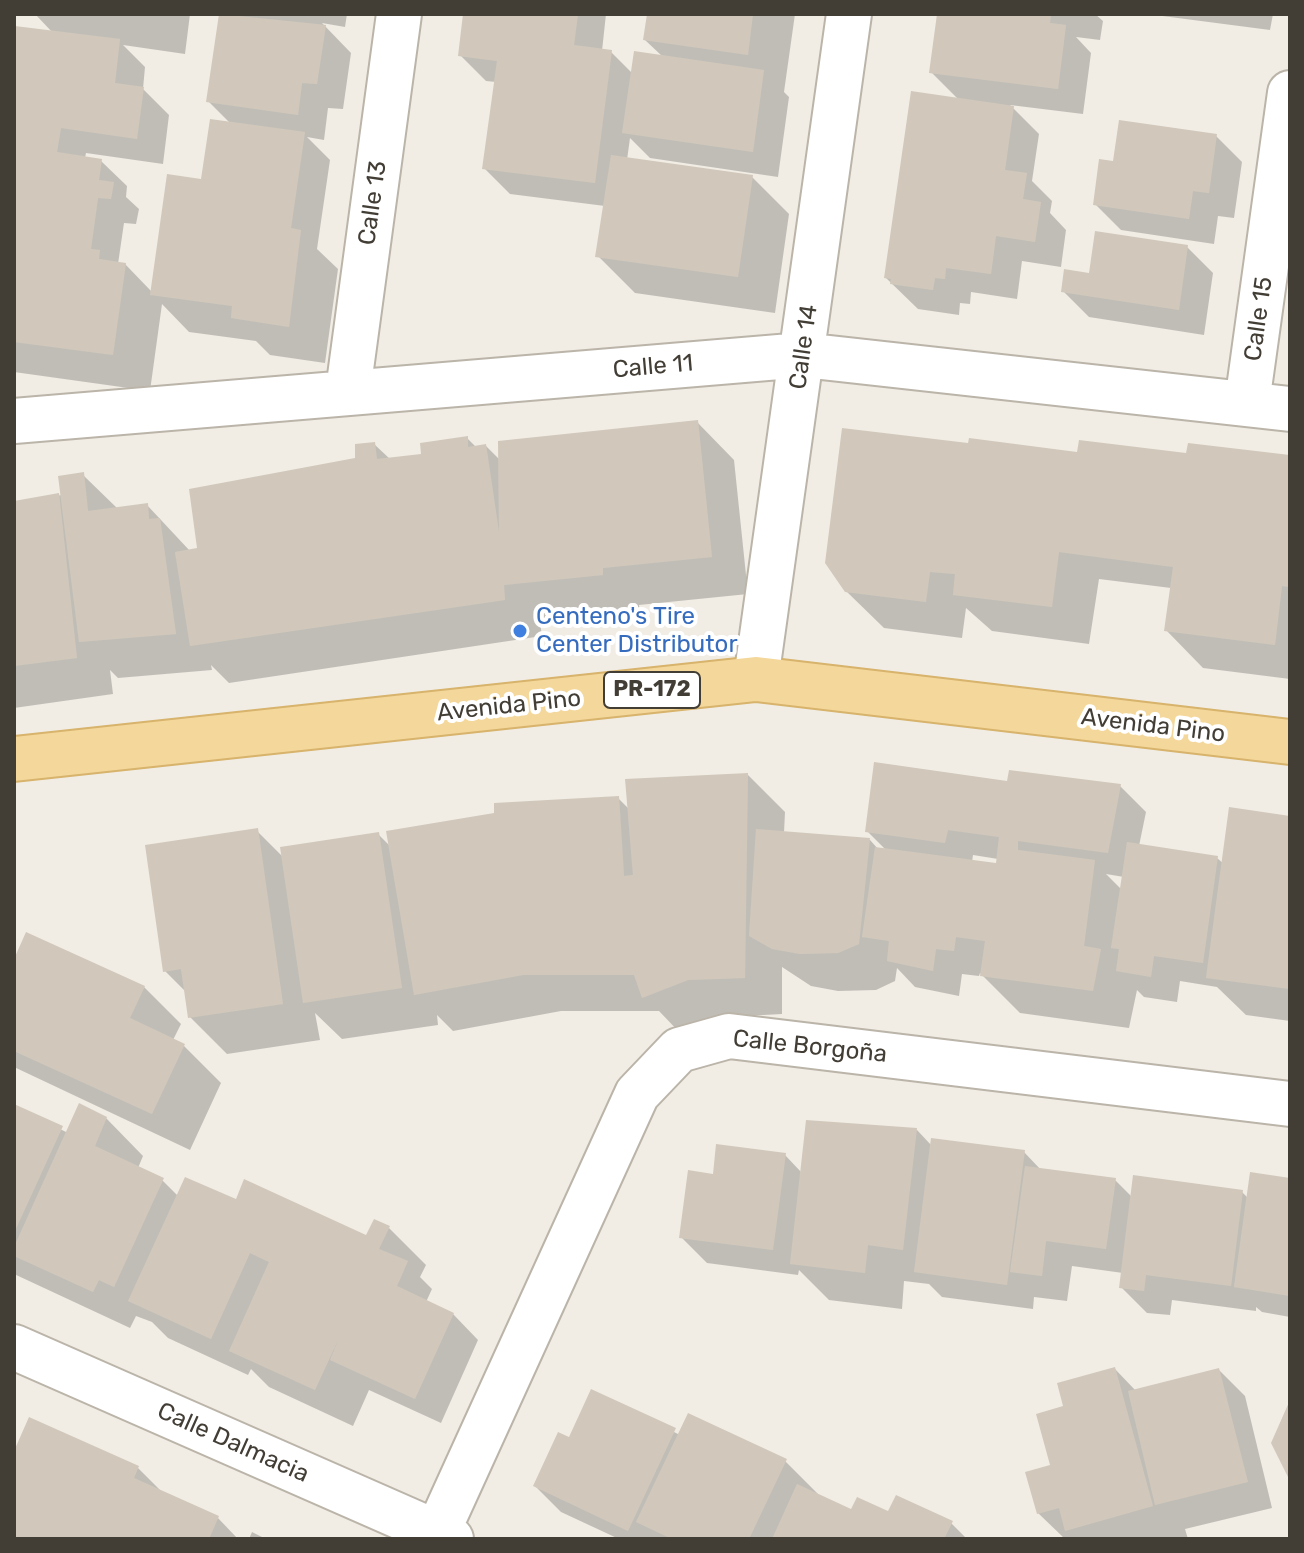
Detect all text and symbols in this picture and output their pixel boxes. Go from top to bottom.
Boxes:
street label: Calle 13 [353,159,393,247]
street label: Calle 15 [1239,275,1279,363]
street label: Calle 14 [784,303,824,391]
street label: Calle 11 [612,349,694,385]
place label: Centeno's Tire Center Distributor [536,603,738,659]
marker: Centeno's Tire Center Distributor [511,622,529,640]
road number: PR-172 [604,672,700,708]
street label: Avenida Pino [435,684,583,728]
street label: Avenida Pino [1079,703,1227,749]
street label: Calle Borgoña [732,1025,888,1069]
street label: Calle Dalmacia [153,1397,313,1489]

